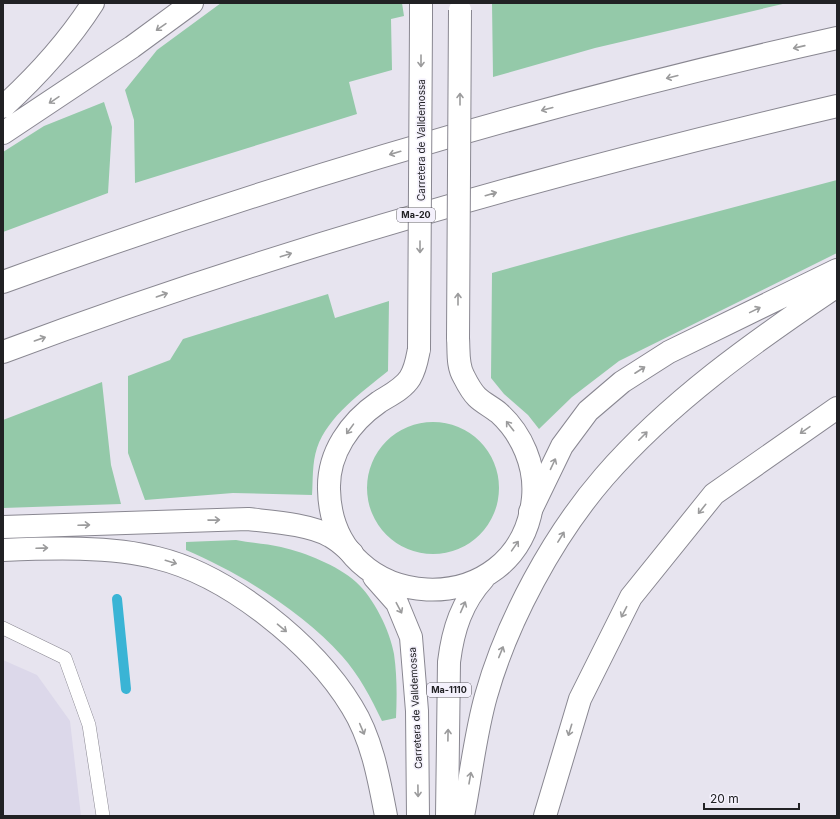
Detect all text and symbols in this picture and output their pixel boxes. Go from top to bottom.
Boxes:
one-way arrow [156,23,167,31]
one-way arrow [793,44,806,51]
one-way arrow [417,54,425,67]
one-way arrow [666,74,679,81]
street label: Carretera de Valldemossa [415,79,427,201]
one-way arrow [456,93,464,106]
one-way arrow [48,96,59,104]
one-way arrow [540,106,553,114]
one-way arrow [388,150,401,157]
one-way arrow [484,190,497,197]
road number: Ma-20 [397,208,435,222]
one-way arrow [416,240,424,253]
one-way arrow [279,251,292,258]
one-way arrow [156,291,169,298]
one-way arrow [454,293,462,306]
one-way arrow [748,306,760,313]
one-way arrow [33,334,45,342]
one-way arrow [634,366,646,374]
one-way arrow [506,420,514,431]
one-way arrow [346,423,354,434]
one-way arrow [799,426,810,434]
one-way arrow [638,431,648,441]
one-way arrow [550,459,557,471]
one-way arrow [698,504,707,514]
one-way arrow [207,516,220,523]
one-way arrow [77,521,90,529]
one-way arrow [557,532,565,543]
one-way arrow [511,541,519,552]
one-way arrow [35,545,48,552]
one-way arrow [164,559,177,566]
one-way arrow [395,602,403,614]
one-way arrow [460,602,468,614]
one-way arrow [620,606,627,618]
one-way arrow [276,624,287,632]
one-way arrow [498,646,505,658]
street label: Carretera de Valldemossa [406,647,424,769]
road number: Ma-1110 [427,683,471,697]
one-way arrow [359,722,366,734]
one-way arrow [566,724,574,736]
one-way arrow [444,729,452,742]
one-way arrow [466,772,474,785]
one-way arrow [414,784,422,797]
scale bar [704,785,799,811]
text: 20 m [710,791,739,806]

